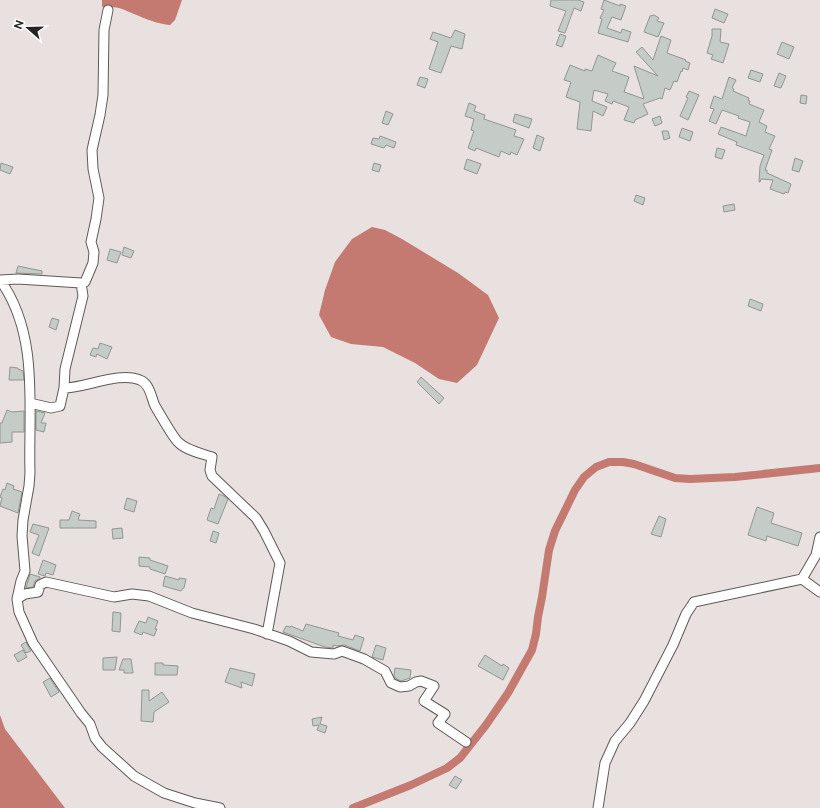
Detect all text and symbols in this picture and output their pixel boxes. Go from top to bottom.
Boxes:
north arrow [8,8,48,48]
text: N [11,18,26,31]

